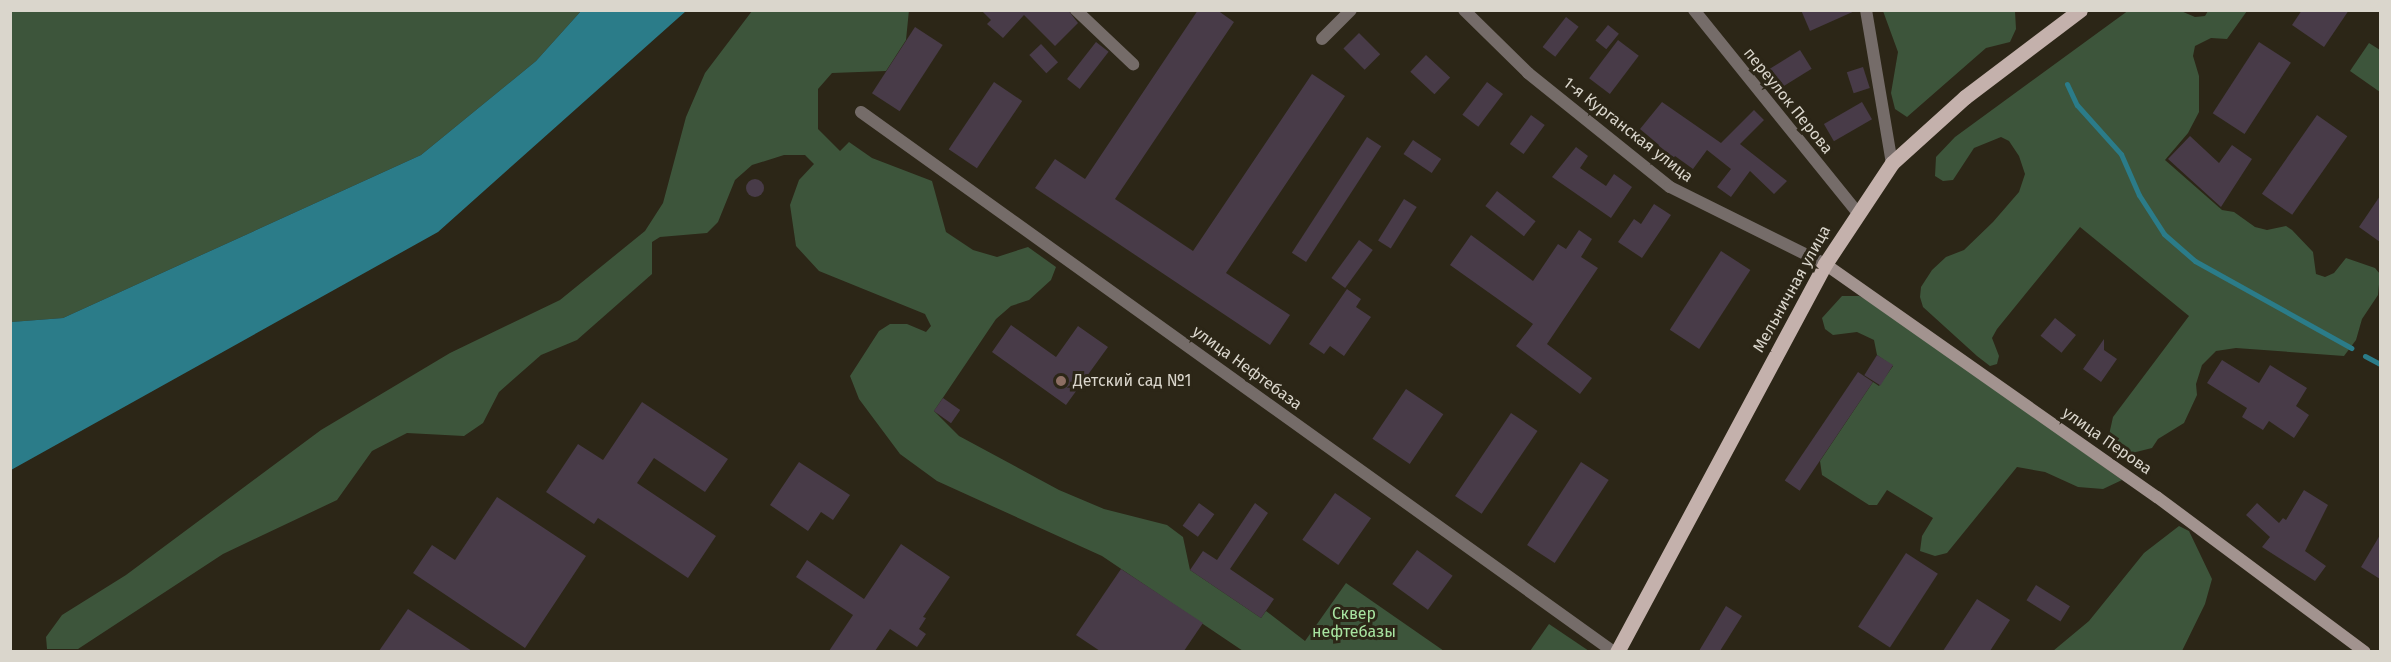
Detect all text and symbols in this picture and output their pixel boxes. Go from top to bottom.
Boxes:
street label: переулок Перова [1739,44,1837,158]
street label: 1-я Курганская улица [1559,73,1697,187]
street label: Мельничная улица [1749,222,1835,356]
street label: улица Нефтебаза [1188,322,1306,414]
place label: Детский сад №1 [1073,371,1192,391]
marker: Детский сад №1 [1054,374,1068,388]
street label: улица Перова [2059,403,2155,479]
park label: Сквер нефтебазы [1312,604,1396,642]

